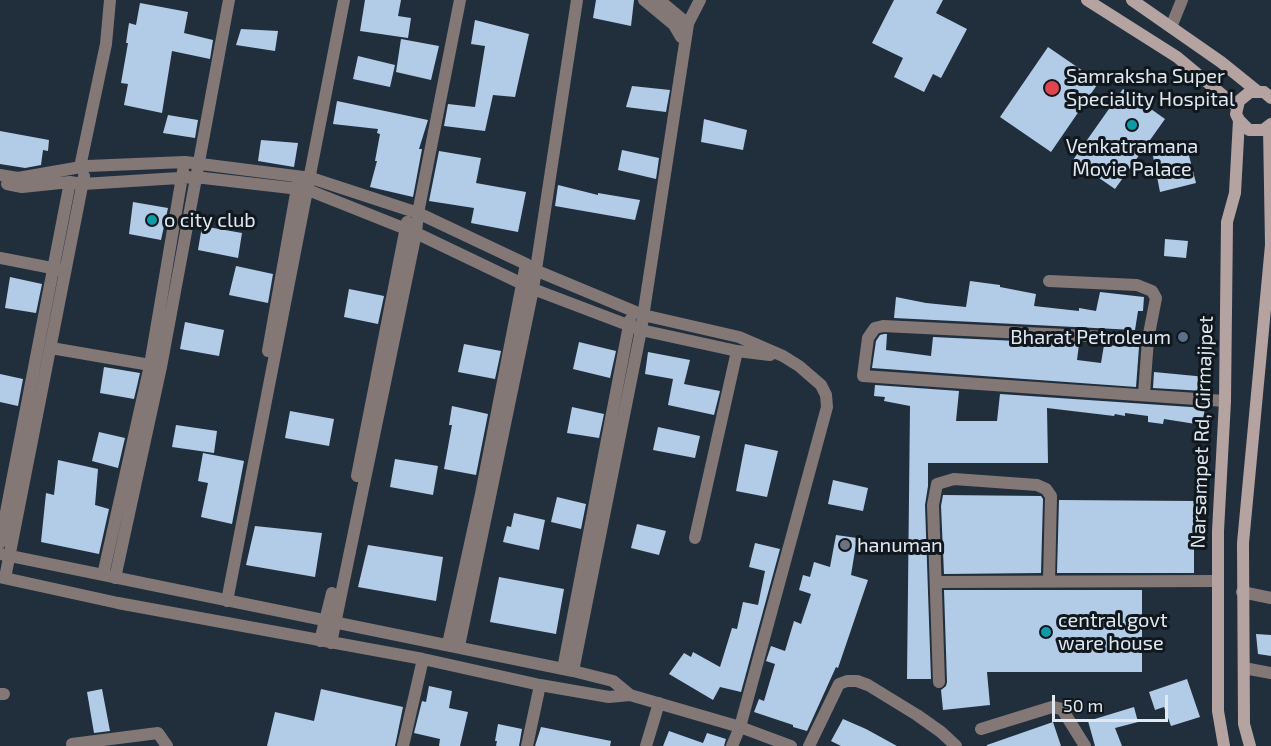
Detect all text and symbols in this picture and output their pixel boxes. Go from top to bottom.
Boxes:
place label: Samraksha Super Speciality Hospital [1066,64,1235,111]
marker: Samraksha Super Speciality Hospital [1043,79,1061,97]
marker: Venkatramana Movie Palace [1125,118,1139,132]
place label: Venkatramana Movie Palace [1066,134,1198,181]
place label: o city club [164,208,256,232]
marker: o city club [145,213,159,227]
street label: Narsampet Rd, Girmajipet [1186,315,1218,549]
place label: Bharat Petroleum [1010,325,1171,349]
marker: Bharat Petroleum [1176,330,1190,344]
place label: hanuman [857,533,943,557]
marker: hanuman [838,538,852,552]
place label: central govt ware house [1058,608,1168,655]
marker: central govt ware house [1039,625,1053,639]
scale bar [1055,683,1170,721]
text: 50 m [1063,694,1103,716]

